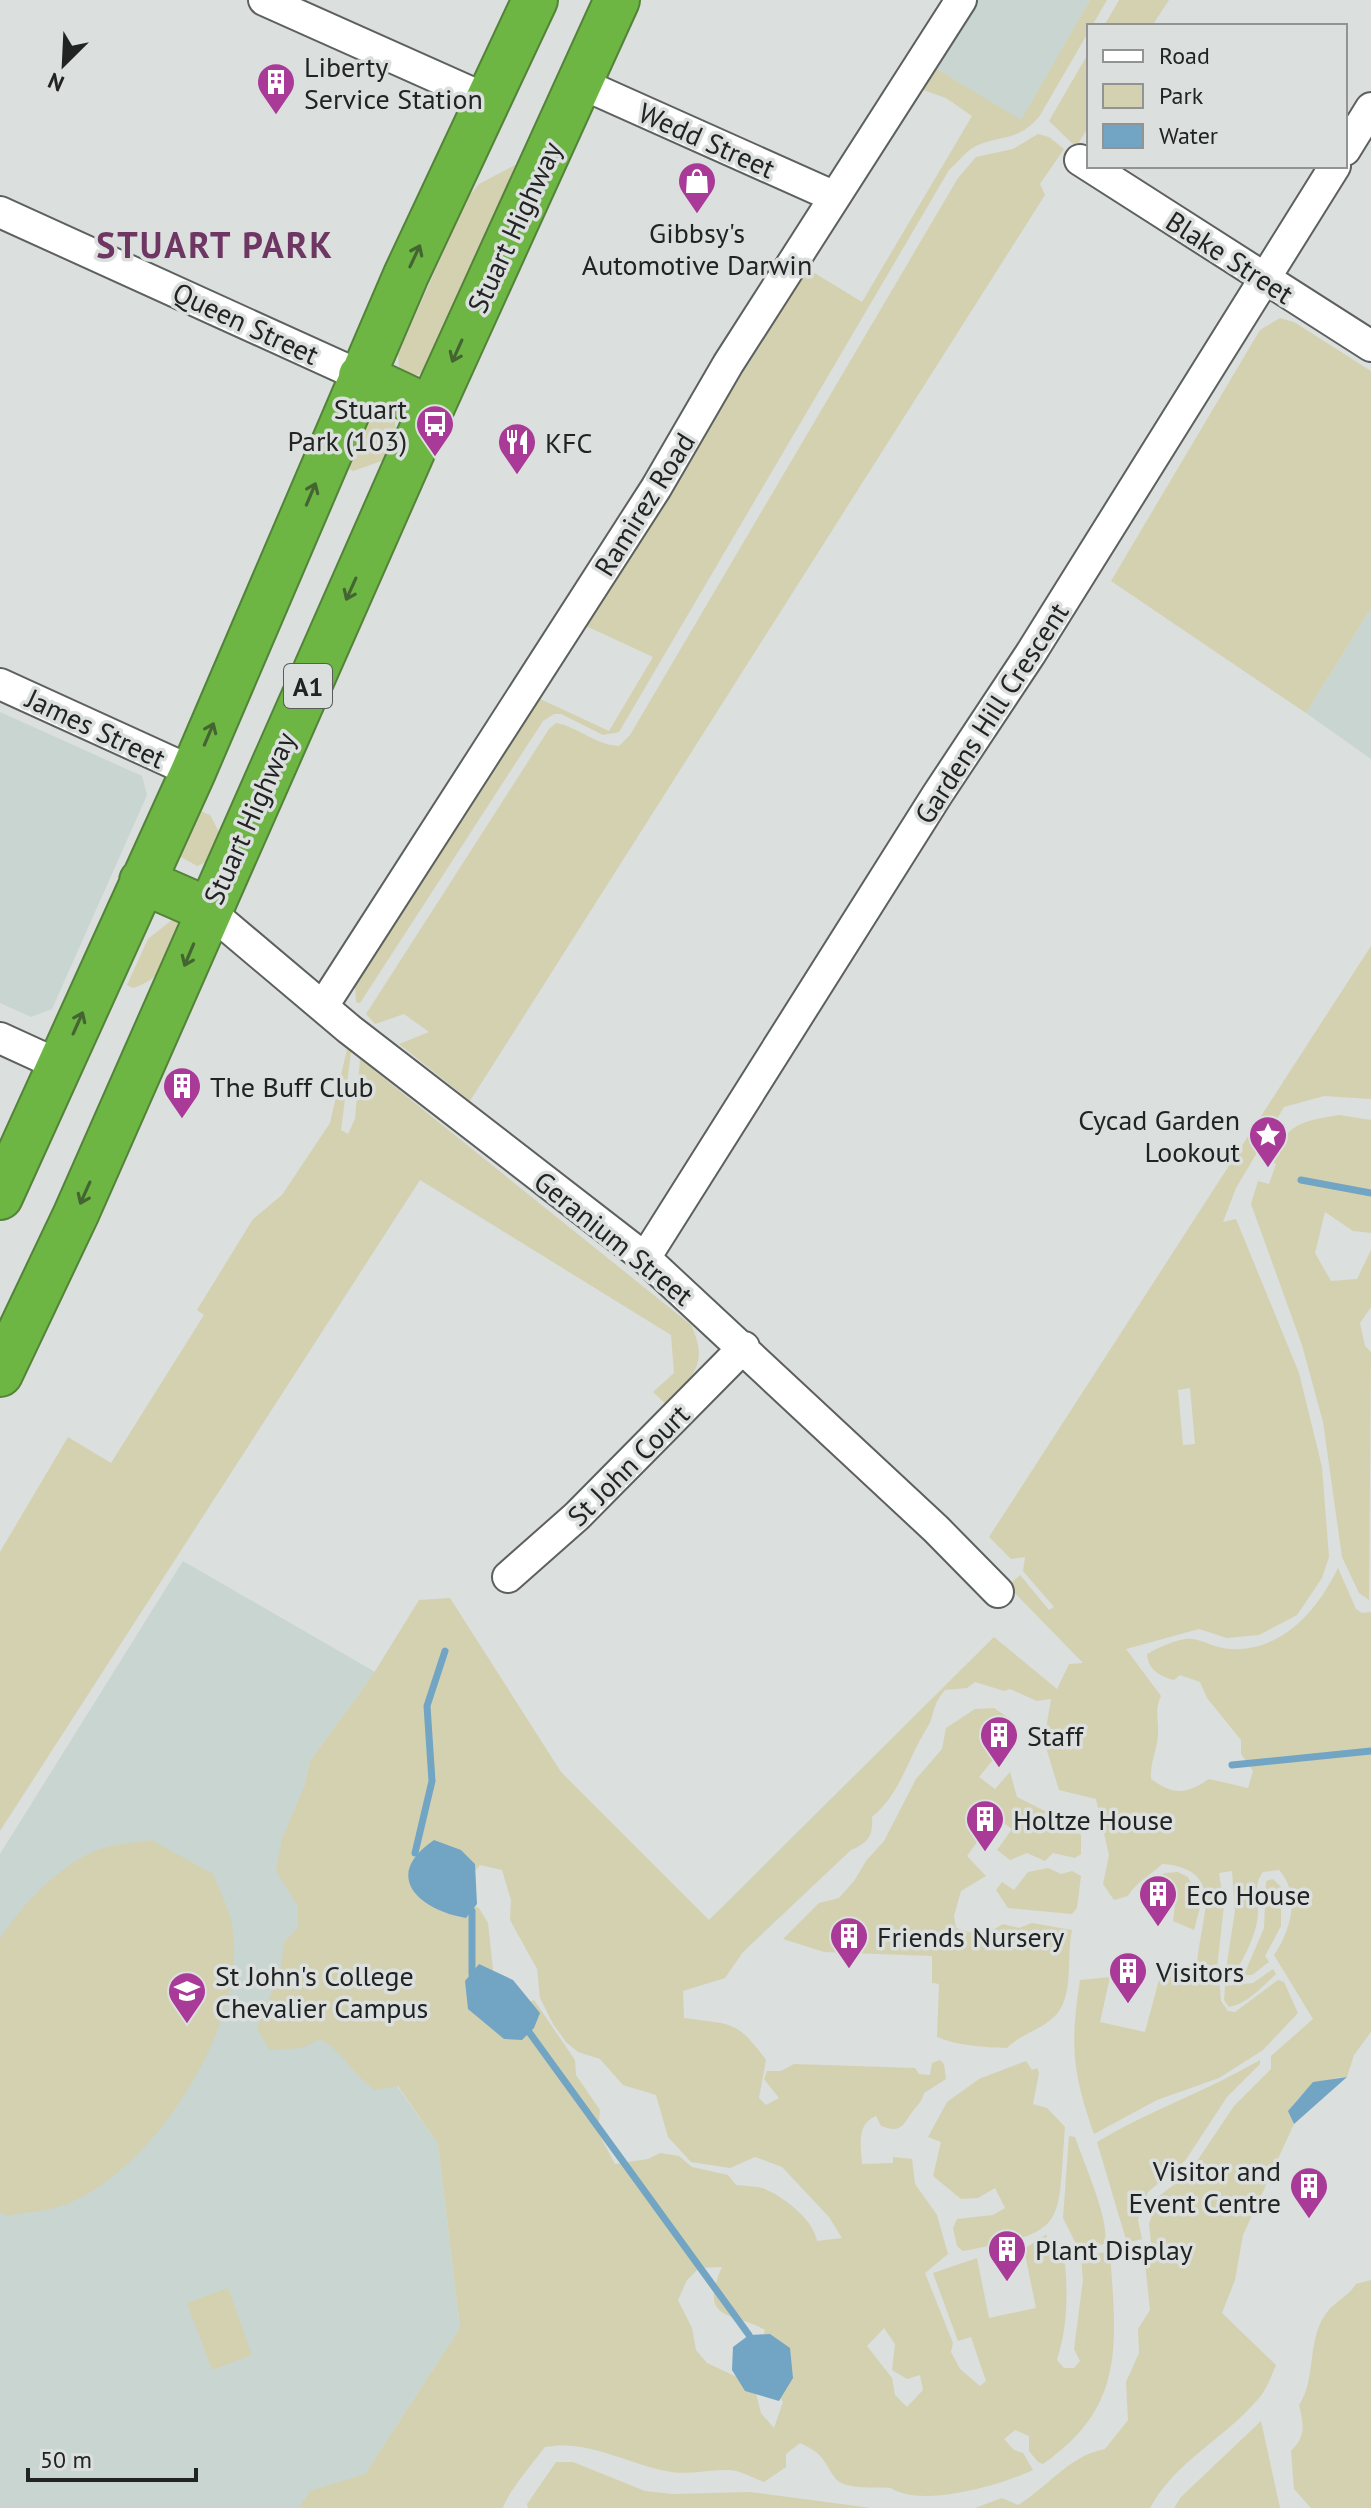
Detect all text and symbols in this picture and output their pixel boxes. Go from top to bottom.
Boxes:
north arrow [24,24,104,104]
legend [1087,24,1347,168]
text: Road [1159,40,1210,71]
place label: Liberty Service Station [304,48,483,117]
building icon: Liberty Service Station [255,61,297,116]
text: N [44,67,68,98]
text: Park [1159,80,1204,111]
street label: Wedd Street [633,94,781,187]
text: Water [1159,120,1218,151]
street label: Stuart Highway [458,135,570,319]
shop icon: Gibbsy's Automotive Darwin [676,160,718,215]
street label: Blake Street [1159,202,1301,312]
place label: Gibbsy's Automotive Darwin [582,214,812,283]
district label: STUART PARK [96,221,334,268]
one-way arrow [408,244,423,268]
street label: Queen Street [167,273,325,373]
one-way arrow [449,339,464,363]
place label: Stuart Park (103) [287,390,407,459]
bus stop icon: Stuart Park (103) [414,403,456,458]
restaurant icon: KFC [496,421,538,476]
place label: KFC [545,424,593,461]
street label: Ramirez Road [585,425,703,583]
one-way arrow [304,482,319,507]
one-way arrow [343,577,358,601]
street label: Gardens Hill Crescent [906,595,1077,831]
road number: A1 [284,664,332,708]
street label: James Street [19,679,172,777]
one-way arrow [203,722,217,746]
street label: Stuart Highway [195,726,303,910]
one-way arrow [181,942,196,966]
one-way arrow [71,1012,86,1036]
building icon: The Buff Club [161,1065,203,1120]
place label: The Buff Club [210,1068,374,1105]
place label: Cycad Garden Lookout [1078,1101,1241,1170]
place icon: Cycad Garden Lookout [1247,1114,1289,1169]
street label: Geranium Street [527,1162,702,1314]
one-way arrow [77,1180,92,1205]
street label: St John Court [559,1396,697,1534]
building icon: Staff [978,1714,1020,1769]
place label: Staff [1027,1717,1084,1754]
building icon: Holtze House [964,1798,1006,1853]
place label: Holtze House [1013,1801,1173,1838]
building icon: Eco House [1137,1873,1179,1928]
place label: Eco House [1186,1876,1310,1913]
building icon: Friends Nursery [828,1915,870,1970]
place label: Friends Nursery [877,1918,1064,1955]
building icon: Visitors [1107,1950,1149,2005]
place label: Visitors [1155,1953,1244,1990]
place label: St John's College Chevalier Campus [215,1957,428,2026]
school or university icon: St John's College Chevalier Campus [166,1970,208,2025]
place label: Visitor and Event Centre [1129,2152,1281,2221]
building icon: Visitor and Event Centre [1288,2165,1330,2220]
building icon: Plant Display [986,2228,1028,2283]
place label: Plant Display [1035,2231,1193,2268]
scale bar [28,2432,196,2482]
text: 50 m [40,2444,92,2475]

